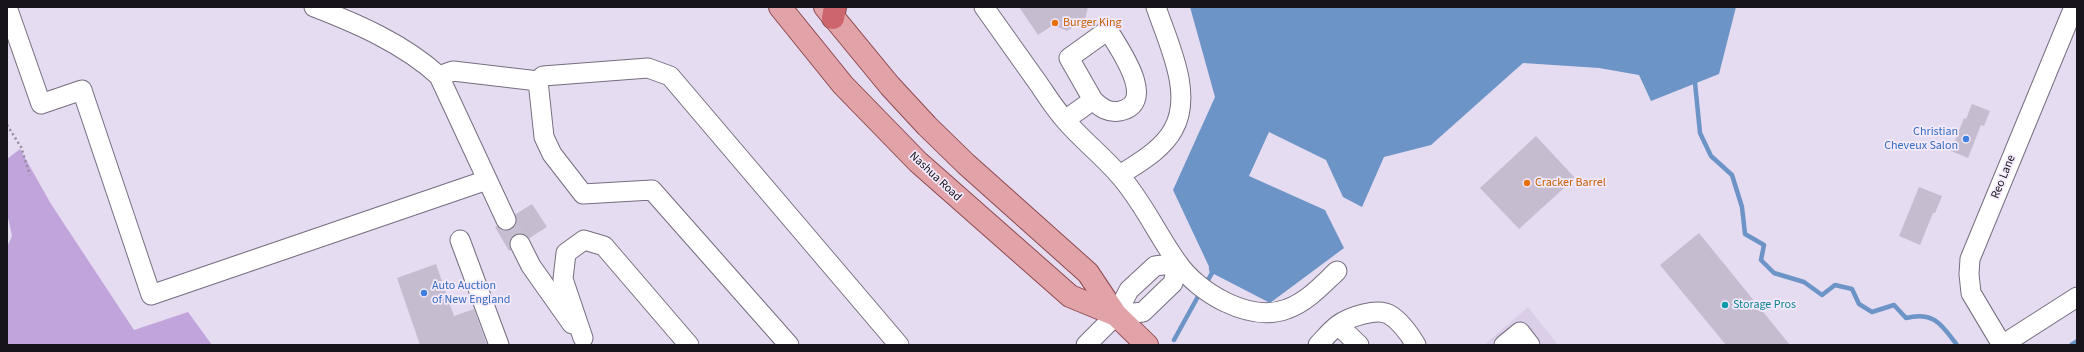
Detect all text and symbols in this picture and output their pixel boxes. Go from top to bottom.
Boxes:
place label: Burger King [1063,16,1122,30]
marker: Burger King [1050,18,1060,28]
place label: Christian Cheveux Salon [1884,125,1958,153]
marker: Christian Cheveux Salon [1961,134,1971,144]
street label: Nashua Road [906,149,964,205]
street label: Reo Lane [1989,153,2019,201]
place label: Cracker Barrel [1535,176,1606,190]
marker: Cracker Barrel [1522,178,1532,188]
place label: Auto Auction of New England [432,279,510,307]
marker: Auto Auction of New England [419,288,429,298]
place label: Storage Pros [1733,298,1796,312]
marker: Storage Pros [1720,300,1730,310]

